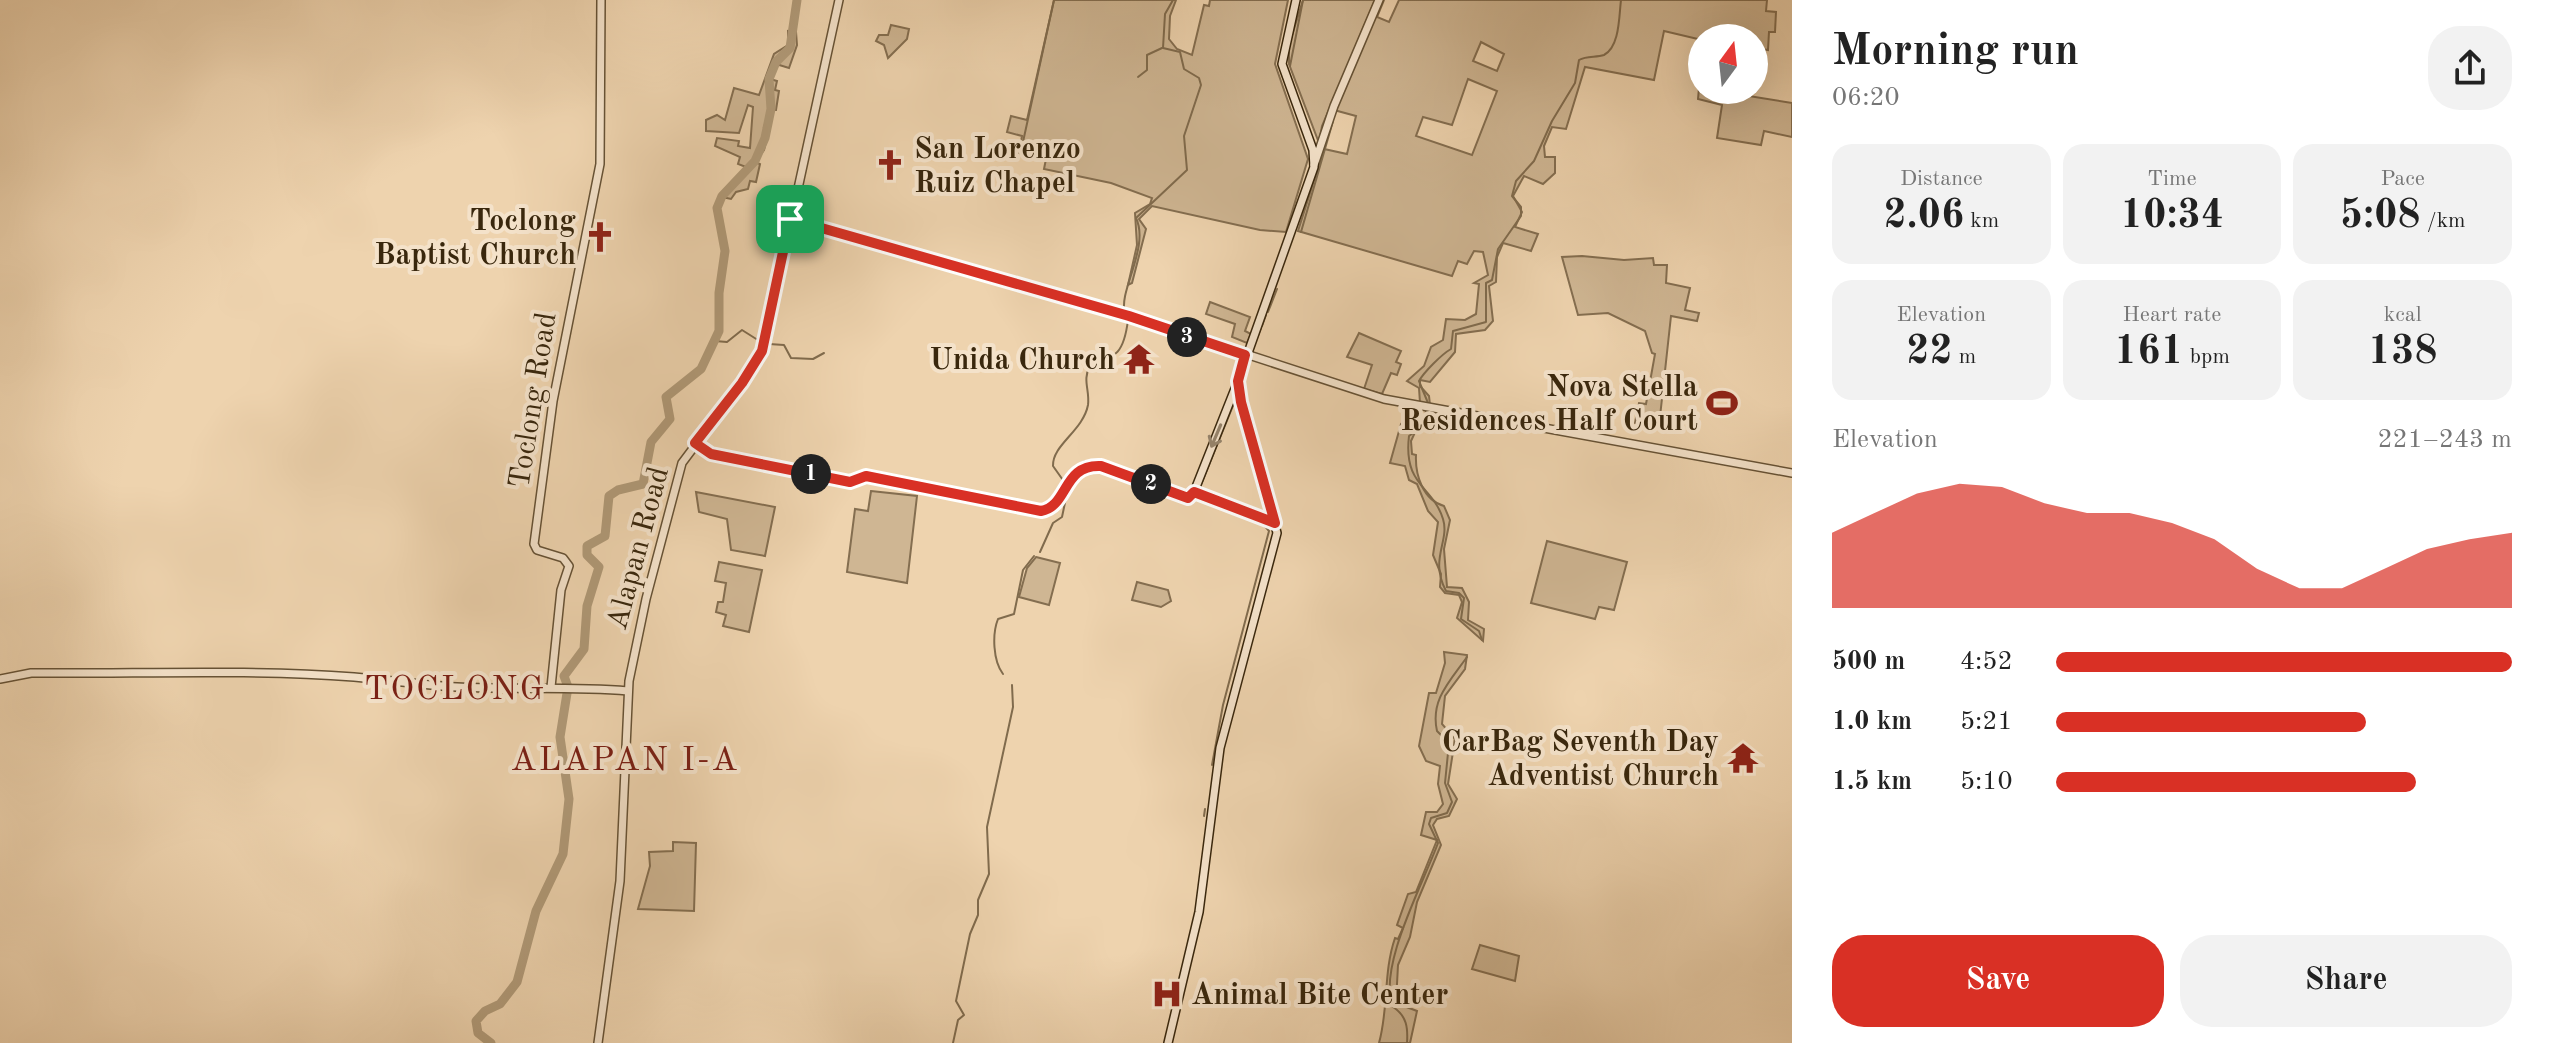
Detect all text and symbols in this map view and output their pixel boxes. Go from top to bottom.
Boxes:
north arrow [1688,24,1768,104]
map controls [1688,24,1768,104]
button: share [2428,26,2512,110]
text: Morning run [1832,30,2079,74]
text: 06:20 [1832,85,1900,111]
place label: San Lorenzo Ruiz Chapel [914,135,1081,199]
church icon: San Lorenzo Ruiz Chapel [873,148,907,182]
text: Distance [1900,168,1983,190]
text: Time [2147,168,2197,190]
text: Pace [2380,168,2425,190]
pin [756,185,824,253]
icon: arrive [768,197,812,241]
text: 2.06 [1883,197,1964,237]
text: 10:34 [2120,197,2224,237]
text: 5:08 [2340,197,2421,237]
place label: Toclong Baptist Church [374,207,576,271]
text: km [1964,210,1999,232]
text: /km [2421,210,2466,232]
church icon: Toclong Baptist Church [583,220,617,254]
text: Elevation [1897,304,1986,326]
text: Heart rate [2123,304,2221,326]
text: kcal [2384,304,2422,326]
street label: Toclong Road [505,310,563,491]
pin: 3 [1167,317,1207,357]
text: 3 [1181,326,1193,348]
text: 22 [1906,333,1953,373]
text: 161 [2114,333,2184,373]
text: 138 [2368,333,2437,373]
temple icon: Unida Church [1122,342,1156,376]
place label: Unida Church [929,346,1115,376]
text: m [1953,346,1976,368]
text: bpm [2184,346,2230,368]
place label: Nova Stella Residences Half Court [1400,373,1698,437]
sports icon: Nova Stella Residences Half Court [1705,386,1739,420]
one-way arrow [1207,423,1222,448]
text: Elevation [1832,427,1938,453]
text: 221–243 m [2377,427,2512,453]
pin: 1 [791,454,831,494]
text: 1 [805,463,817,485]
street label: Alapan Road [603,464,675,633]
pin: 2 [1131,464,1171,504]
text: 2 [1145,473,1157,495]
text: 500 m [1832,649,1905,675]
text: 4:52 [1960,649,2013,675]
district label: TOCLONG [364,673,546,707]
text: 1.0 km [1832,709,1912,735]
text: 5:21 [1960,709,2013,735]
place label: CarBag Seventh Day Adventist Church [1442,728,1719,792]
temple icon: CarBag Seventh Day Adventist Church [1726,741,1760,775]
district label: ALAPAN I-A [510,744,740,778]
text: 1.5 km [1832,769,1912,795]
text: 5:10 [1960,769,2013,795]
button: Save [1832,935,2164,1027]
button: Share [2180,935,2512,1027]
hospital icon: Animal Bite Center [1150,977,1184,1011]
place label: Animal Bite Center [1191,981,1448,1011]

